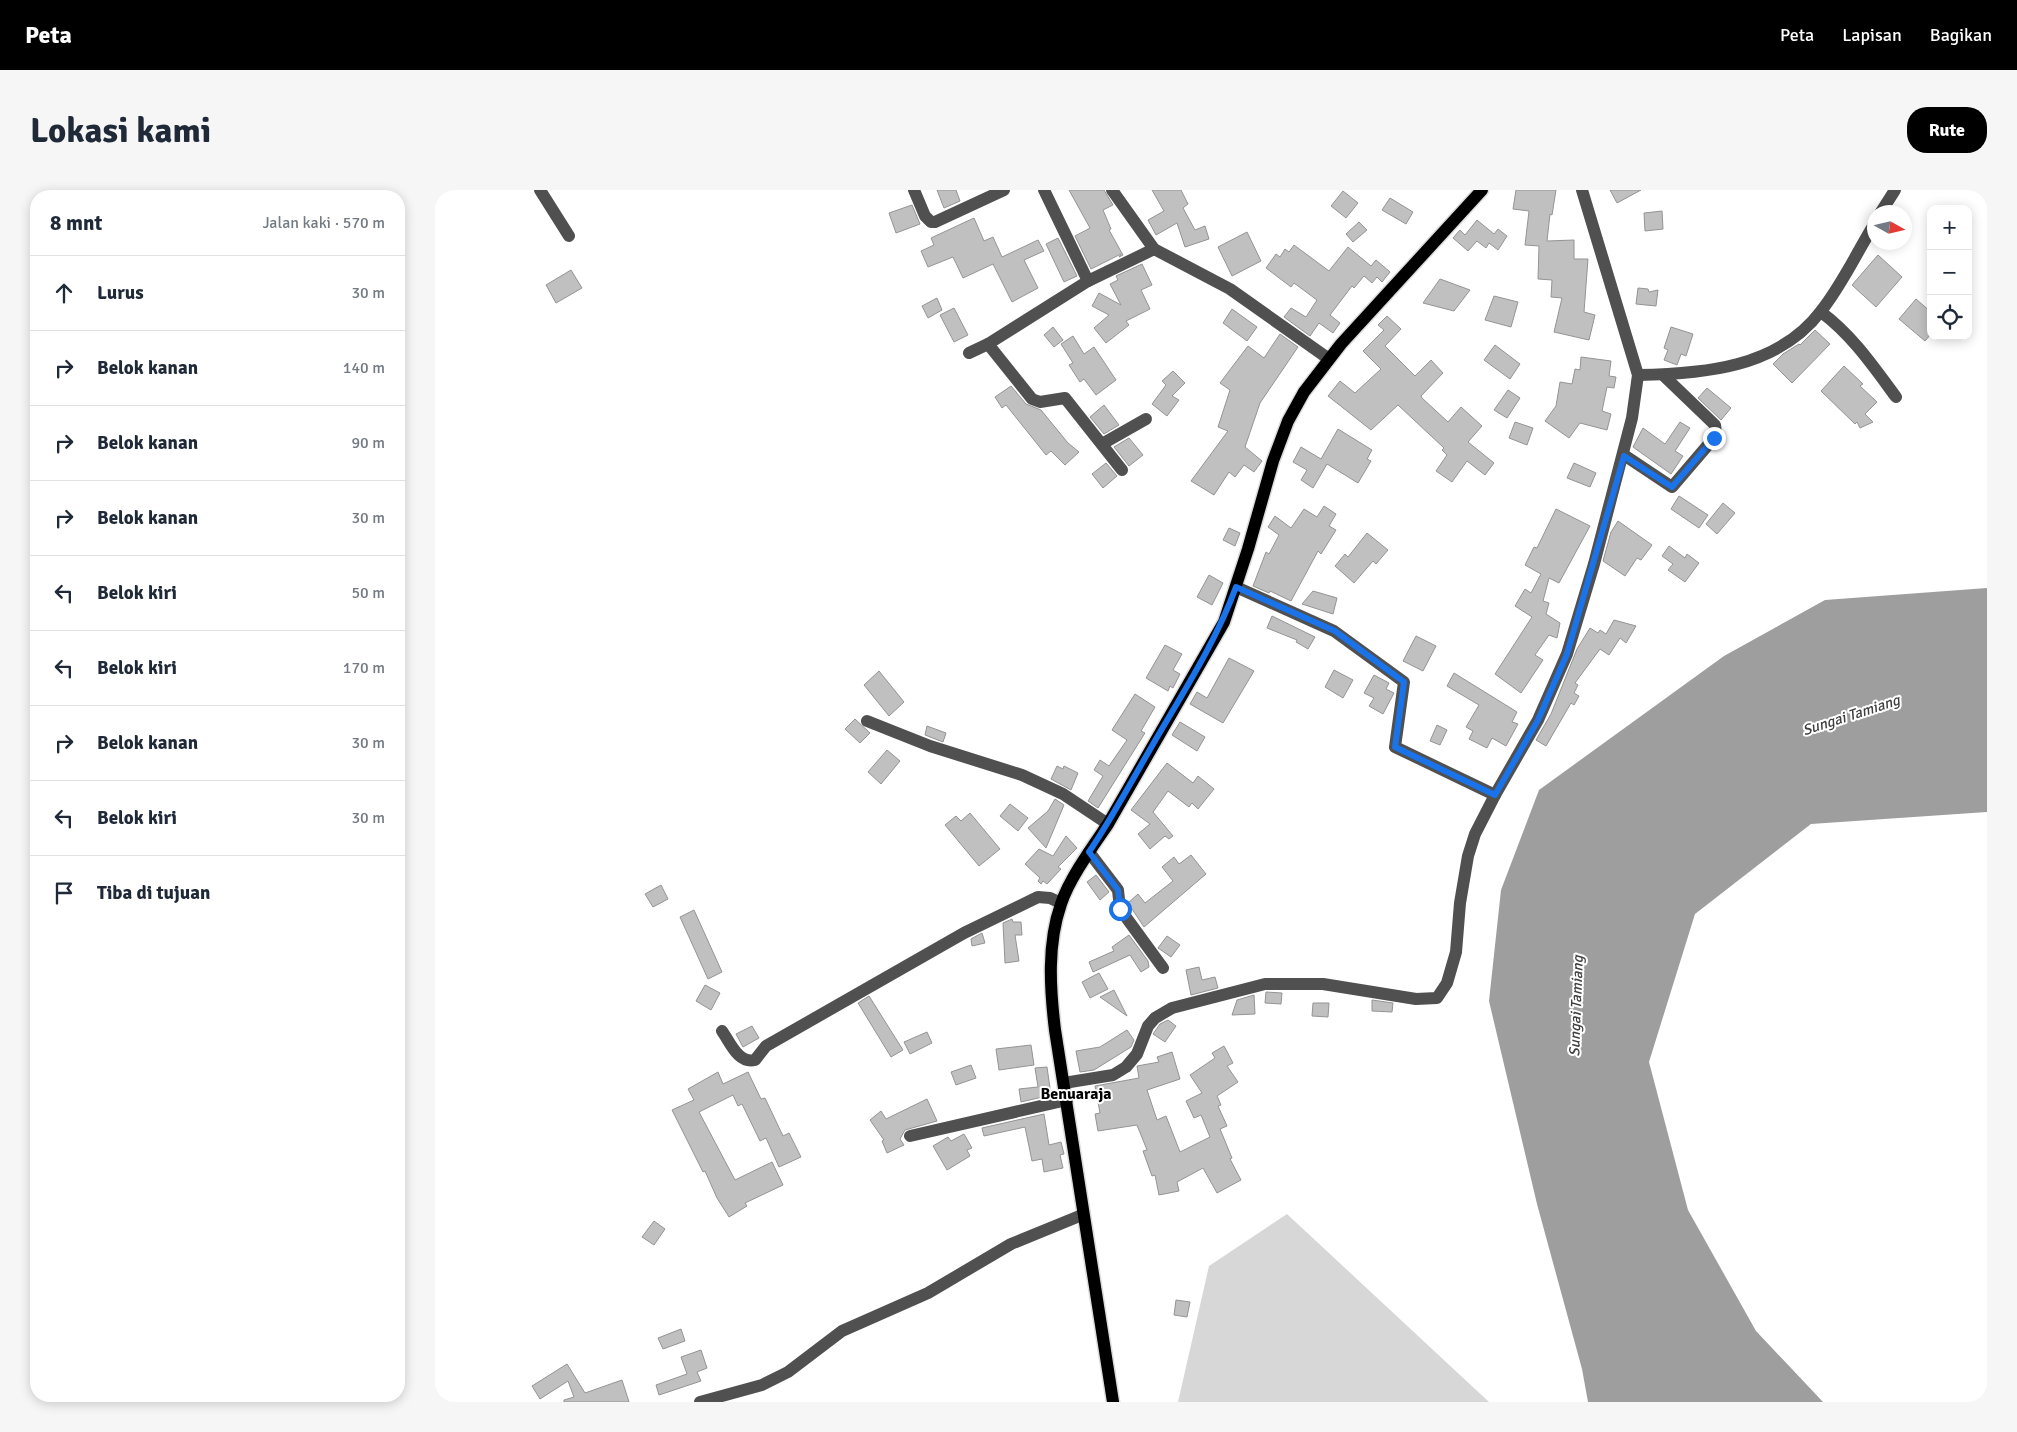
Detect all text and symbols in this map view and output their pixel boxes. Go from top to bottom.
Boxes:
text: Peta [25,20,72,50]
text: Peta [1780,24,1814,46]
text: Lapisan [1842,24,1902,46]
text: Bagikan [1930,24,1992,46]
button: Rute [1907,107,1987,153]
text: Lokasi kami [30,109,211,152]
north arrow [1867,205,1912,250]
map controls [1927,205,1972,340]
button: + [1927,205,1972,250]
text: 8 mnt [50,210,102,236]
text: Jalan kaki · 570 m [263,213,385,233]
button: − [1927,250,1972,295]
icon: ahead [50,279,78,307]
text: Lurus [97,281,144,305]
text: 30 m [351,283,385,303]
button: locate [1927,295,1972,340]
icon: right [50,354,78,382]
text: Belok kanan [97,356,198,380]
text: 140 m [343,358,385,378]
route end [1703,427,1726,450]
icon: right [50,429,78,457]
text: Belok kanan [97,431,198,455]
text: 90 m [351,433,385,453]
icon: right [50,504,78,532]
text: Belok kanan [97,506,198,530]
text: 30 m [351,508,385,528]
icon: left [50,579,78,607]
text: Belok kiri [97,581,177,605]
text: 50 m [351,583,385,603]
icon: left [50,654,78,682]
text: Belok kiri [97,656,177,680]
text: 170 m [343,658,385,678]
water label: Sungai Tamiang [1800,690,1903,739]
icon: right [50,729,78,757]
text: Belok kanan [97,731,198,755]
text: 30 m [351,733,385,753]
icon: left [50,804,78,832]
text: Belok kiri [97,806,177,830]
text: 30 m [351,808,385,828]
icon: arrive [50,879,78,907]
text: Tiba di tujuan [97,881,210,905]
route start [1109,898,1132,921]
water label: Sungai Tamiang [1565,954,1587,1057]
district label: Benuaraja [1040,1084,1112,1104]

